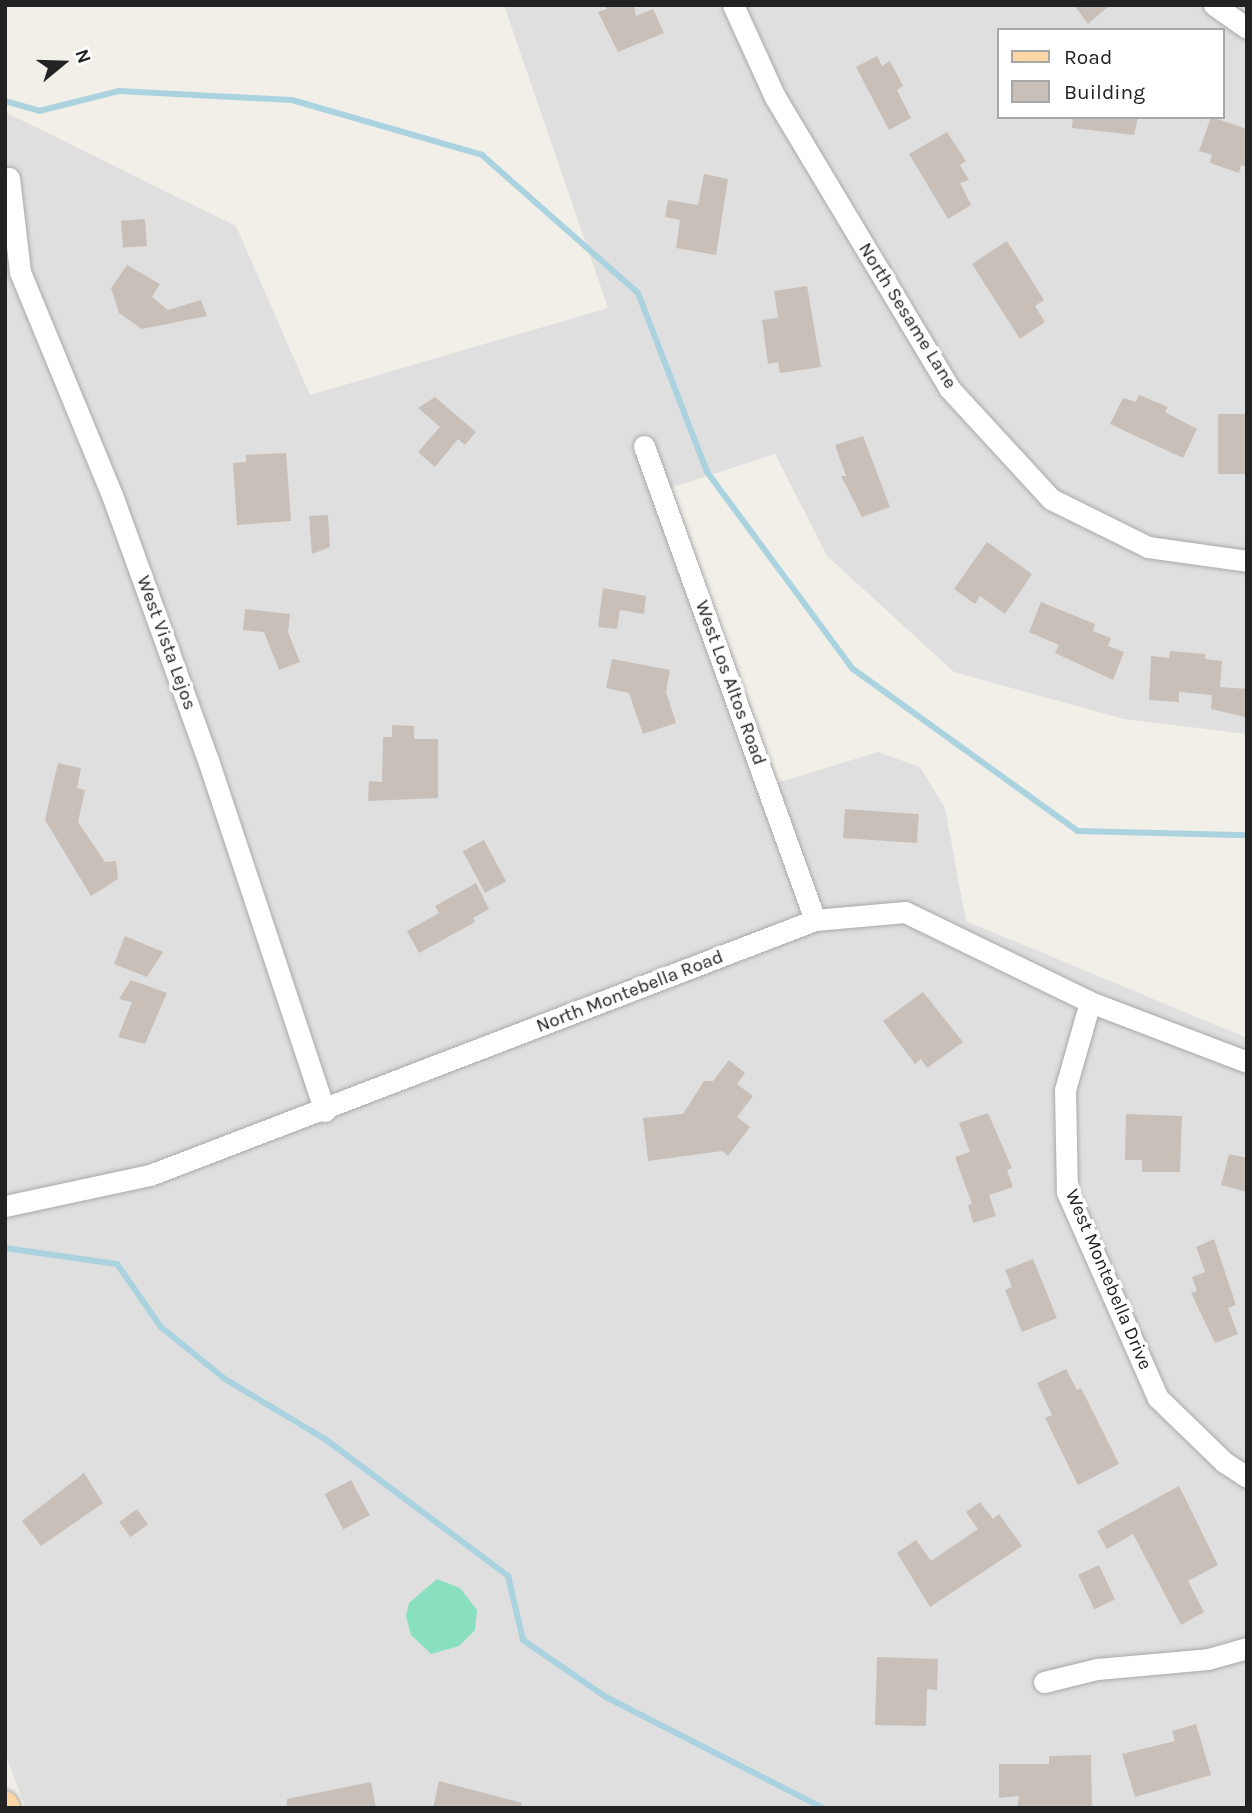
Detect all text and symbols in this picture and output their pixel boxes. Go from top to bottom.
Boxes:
north arrow [28,28,98,98]
legend [996,28,1224,119]
text: Road [1064,45,1112,69]
text: N [70,46,95,66]
text: Building [1064,80,1145,104]
street label: North Sesame Lane [853,239,961,393]
street label: West Vista Lejos [131,573,201,713]
street label: West Los Altos Road [690,598,770,768]
street label: North Montebella Road [533,946,727,1038]
street label: West Montebella Drive [1060,1186,1156,1374]

